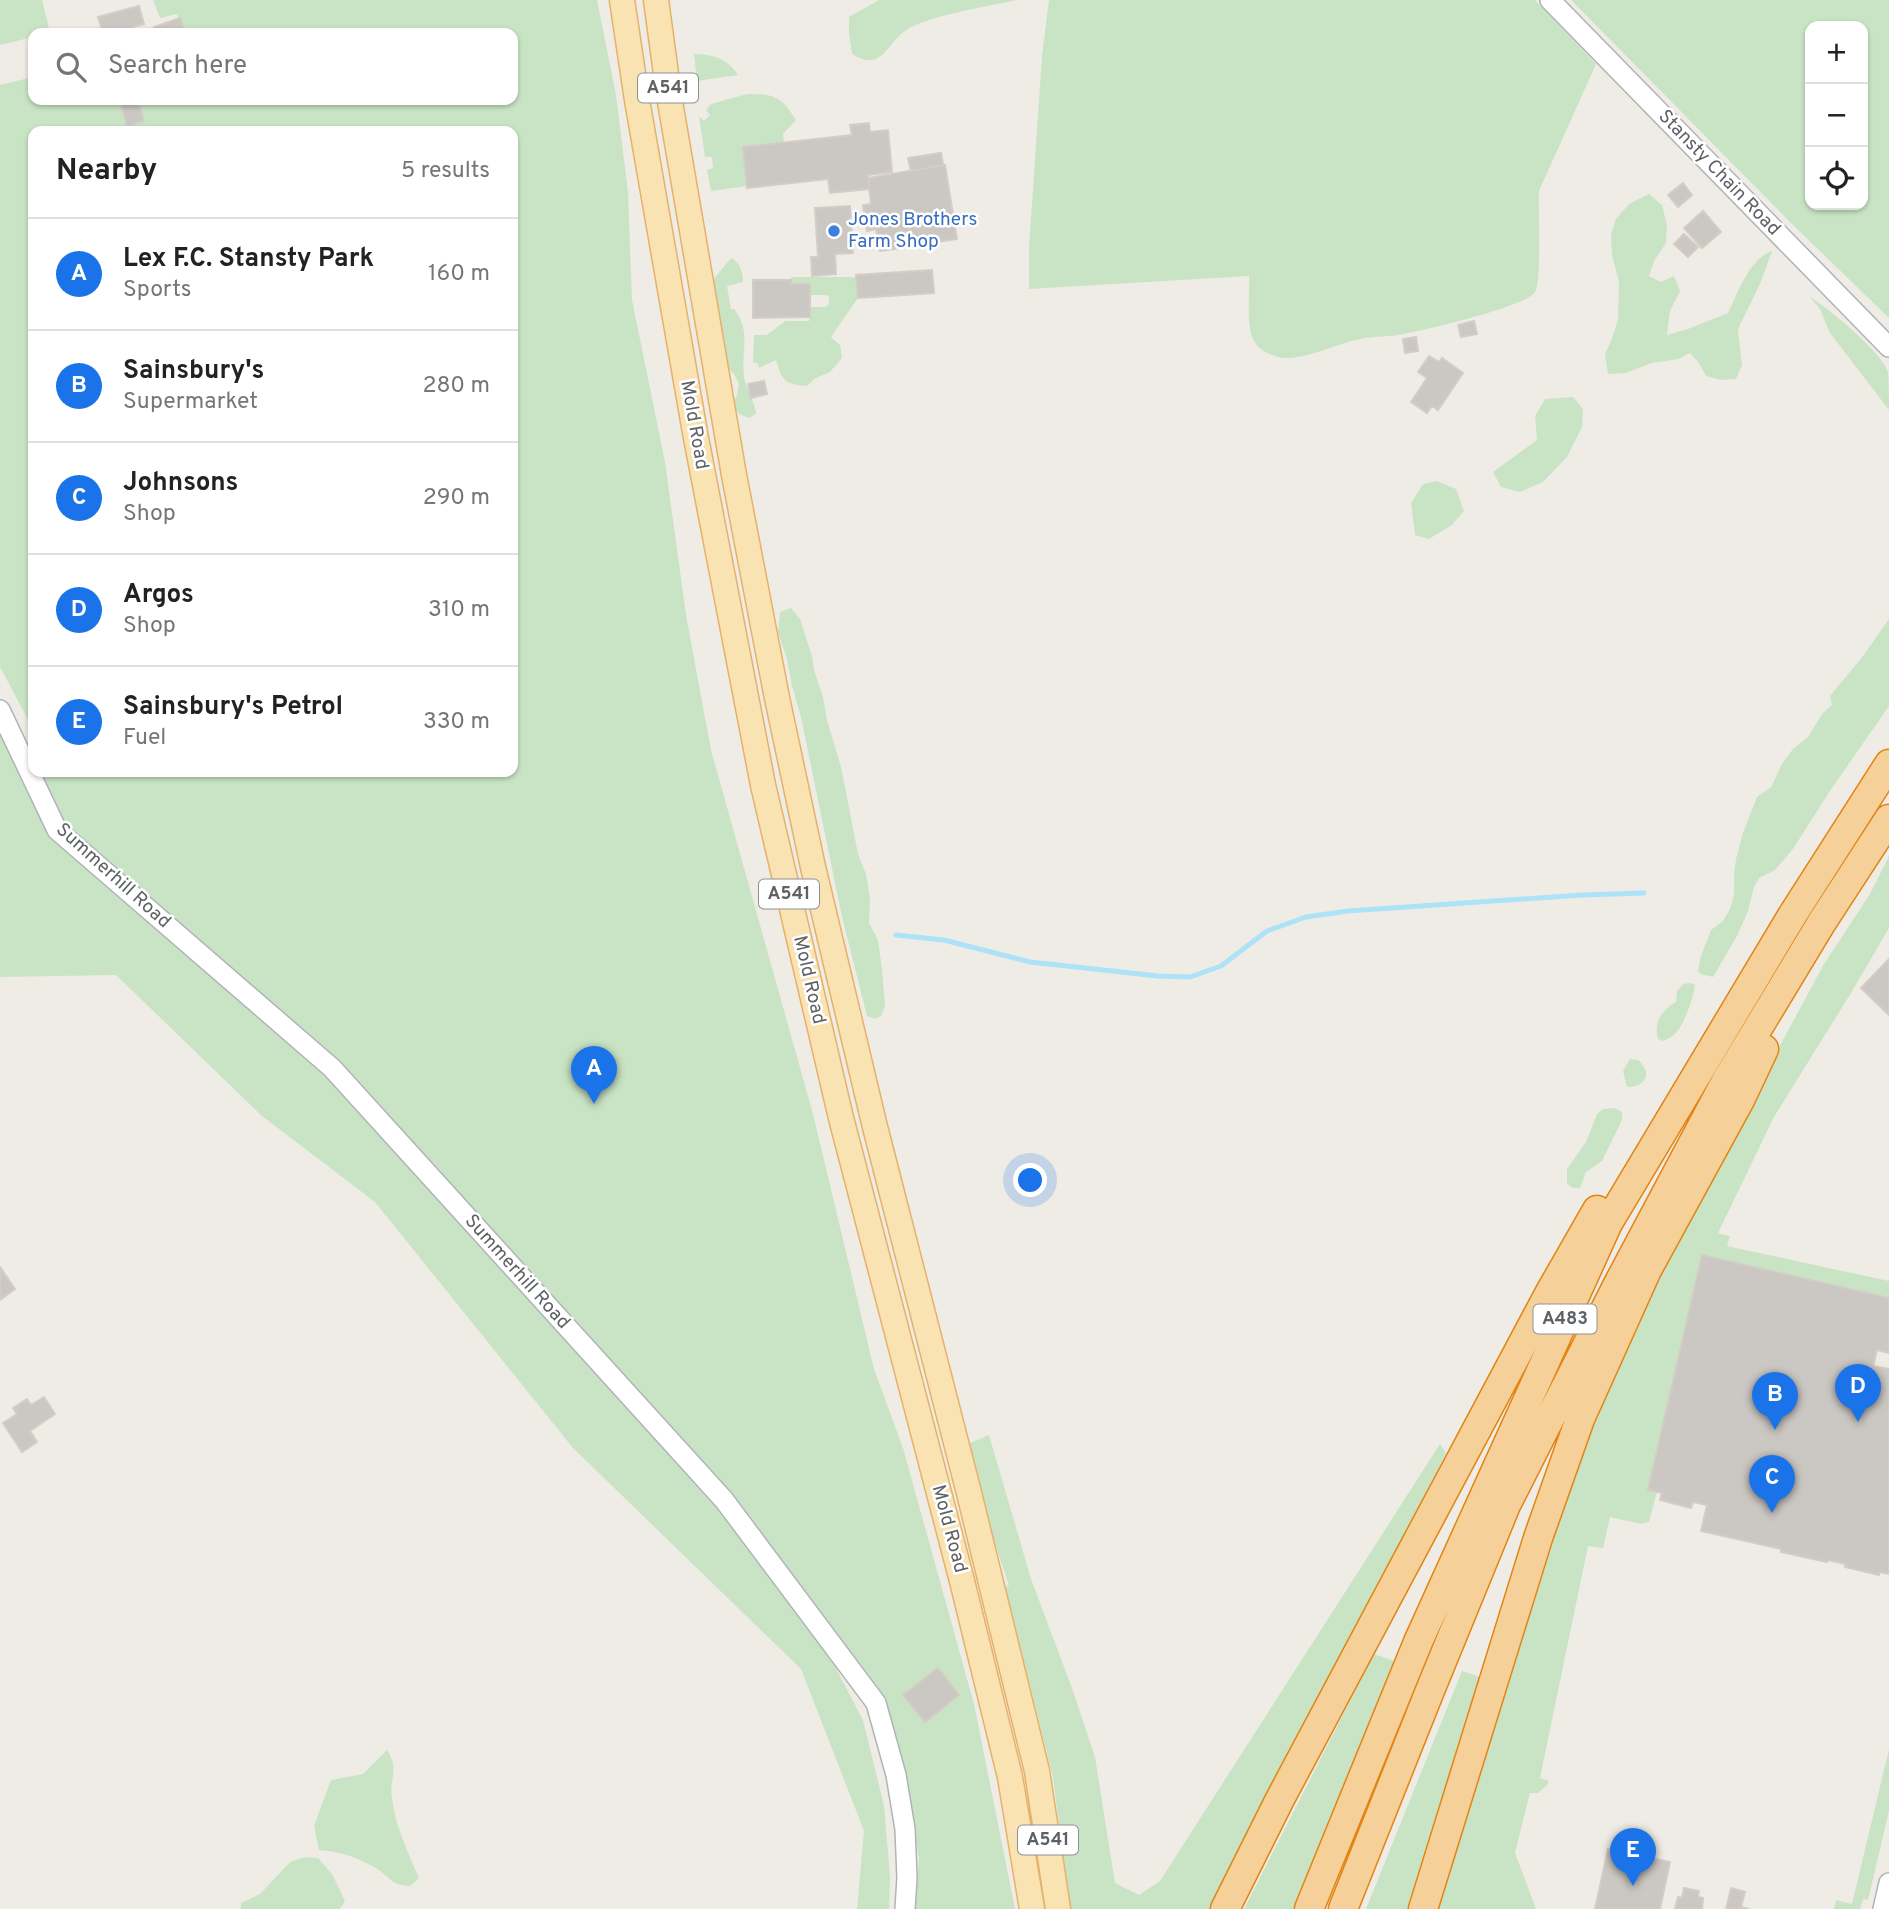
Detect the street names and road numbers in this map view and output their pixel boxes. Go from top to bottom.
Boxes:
road number: A541 [638,74,698,102]
street label: Stansty Chain Road [1653,105,1785,241]
street label: Mold Road [674,379,714,471]
street label: Summerhill Road [51,818,175,934]
road number: A541 [759,880,819,908]
street label: Mold Road [787,933,831,1027]
street label: Summerhill Road [459,1210,575,1334]
road number: A483 [1534,1304,1596,1334]
street label: Mold Road [926,1482,972,1576]
road number: A541 [1018,1826,1078,1854]

